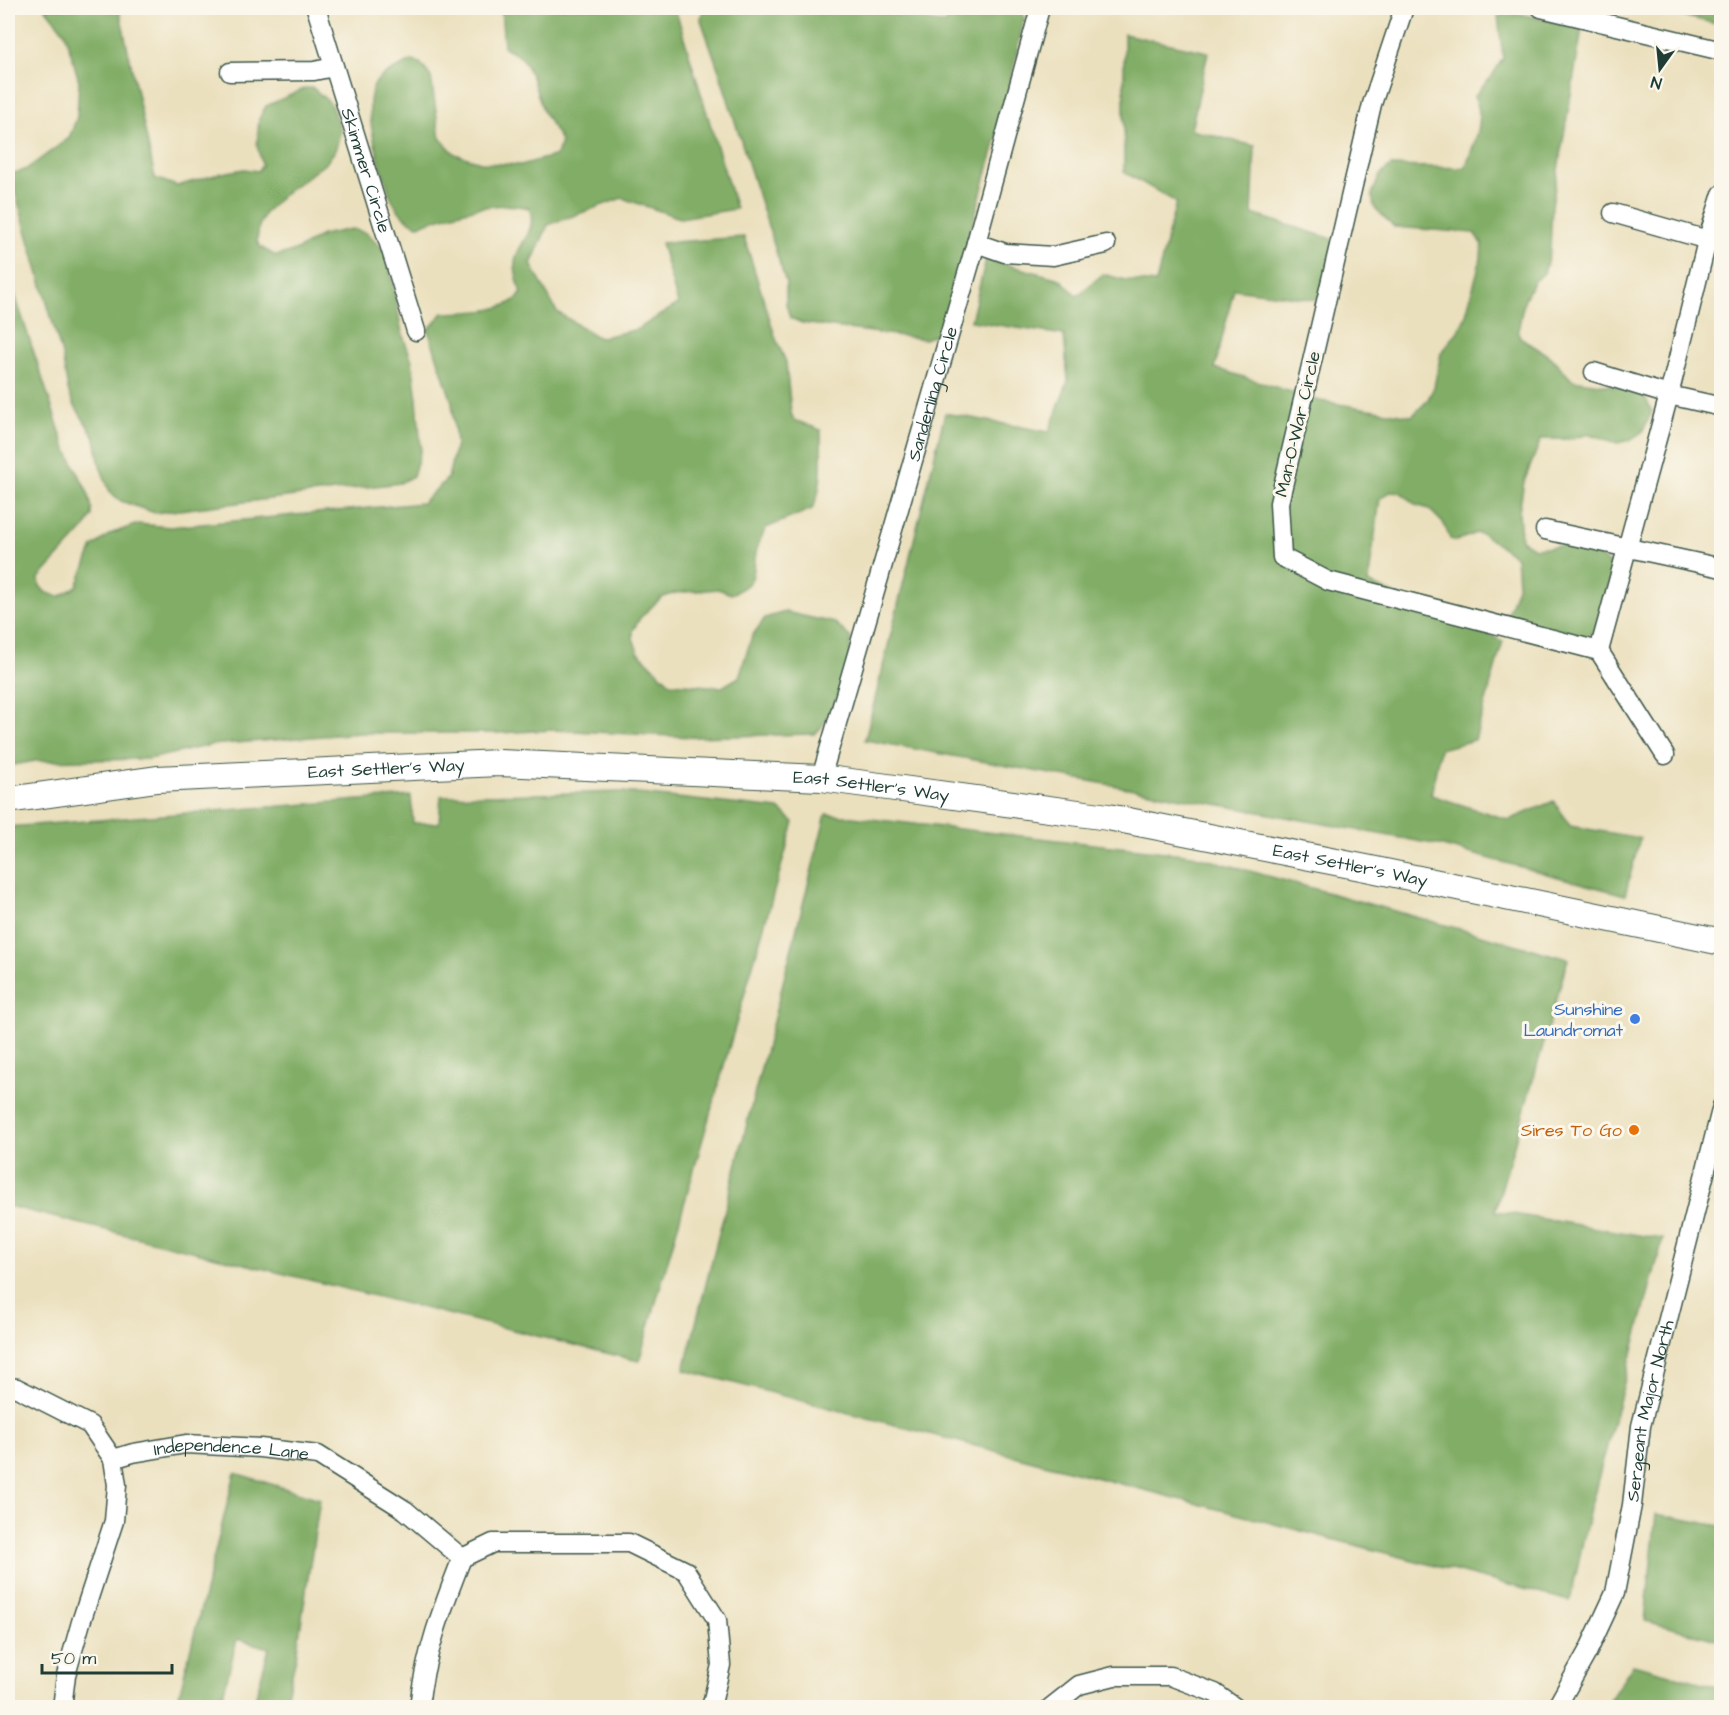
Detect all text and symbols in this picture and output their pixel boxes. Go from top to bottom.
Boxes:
north arrow [1630,39,1690,99]
text: N [1649,71,1664,94]
street label: Skimmer Circle [335,105,397,236]
street label: Sanderling Circle [901,323,964,464]
street label: Man-O-War Circle [1269,348,1327,499]
street label: East Settler's Way [307,752,465,784]
street label: East Settler's Way [793,764,951,809]
street label: East Settler's Way [1271,837,1430,894]
place label: Sunshine Laundromat [1524,997,1624,1043]
marker: Sunshine Laundromat [1628,1012,1642,1026]
place label: Sires To Go [1521,1118,1622,1143]
marker: Sires To Go [1627,1123,1641,1137]
street label: Sergeant Major North [1620,1317,1680,1503]
street label: Independence Lane [152,1431,311,1466]
scale bar [42,1637,172,1675]
text: 50 m [51,1646,96,1671]

